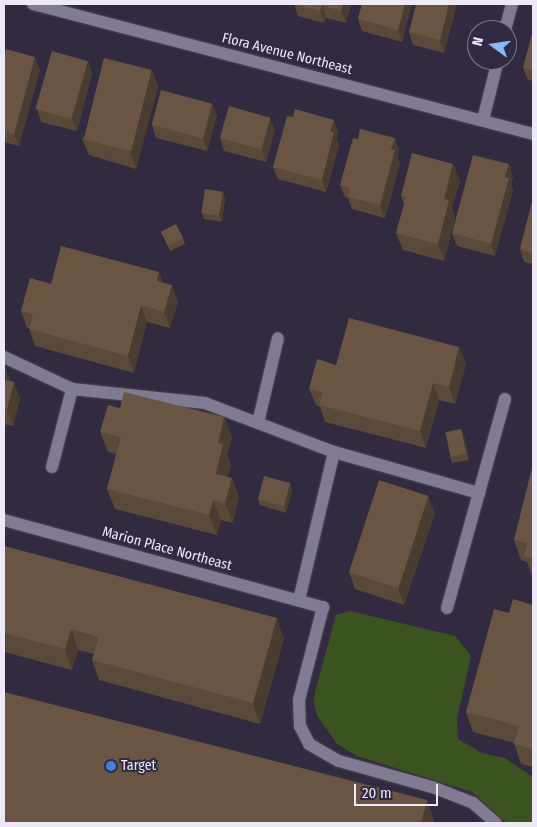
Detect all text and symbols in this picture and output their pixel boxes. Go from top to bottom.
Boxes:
north arrow [467,20,517,70]
street label: Flora Avenue Northeast [220,30,354,78]
text: N [469,35,487,48]
street label: Marion Place Northeast [100,524,234,574]
place label: Target [121,758,156,774]
marker: Target [105,760,117,772]
scale bar [357,774,441,806]
text: 20 m [362,784,392,802]

